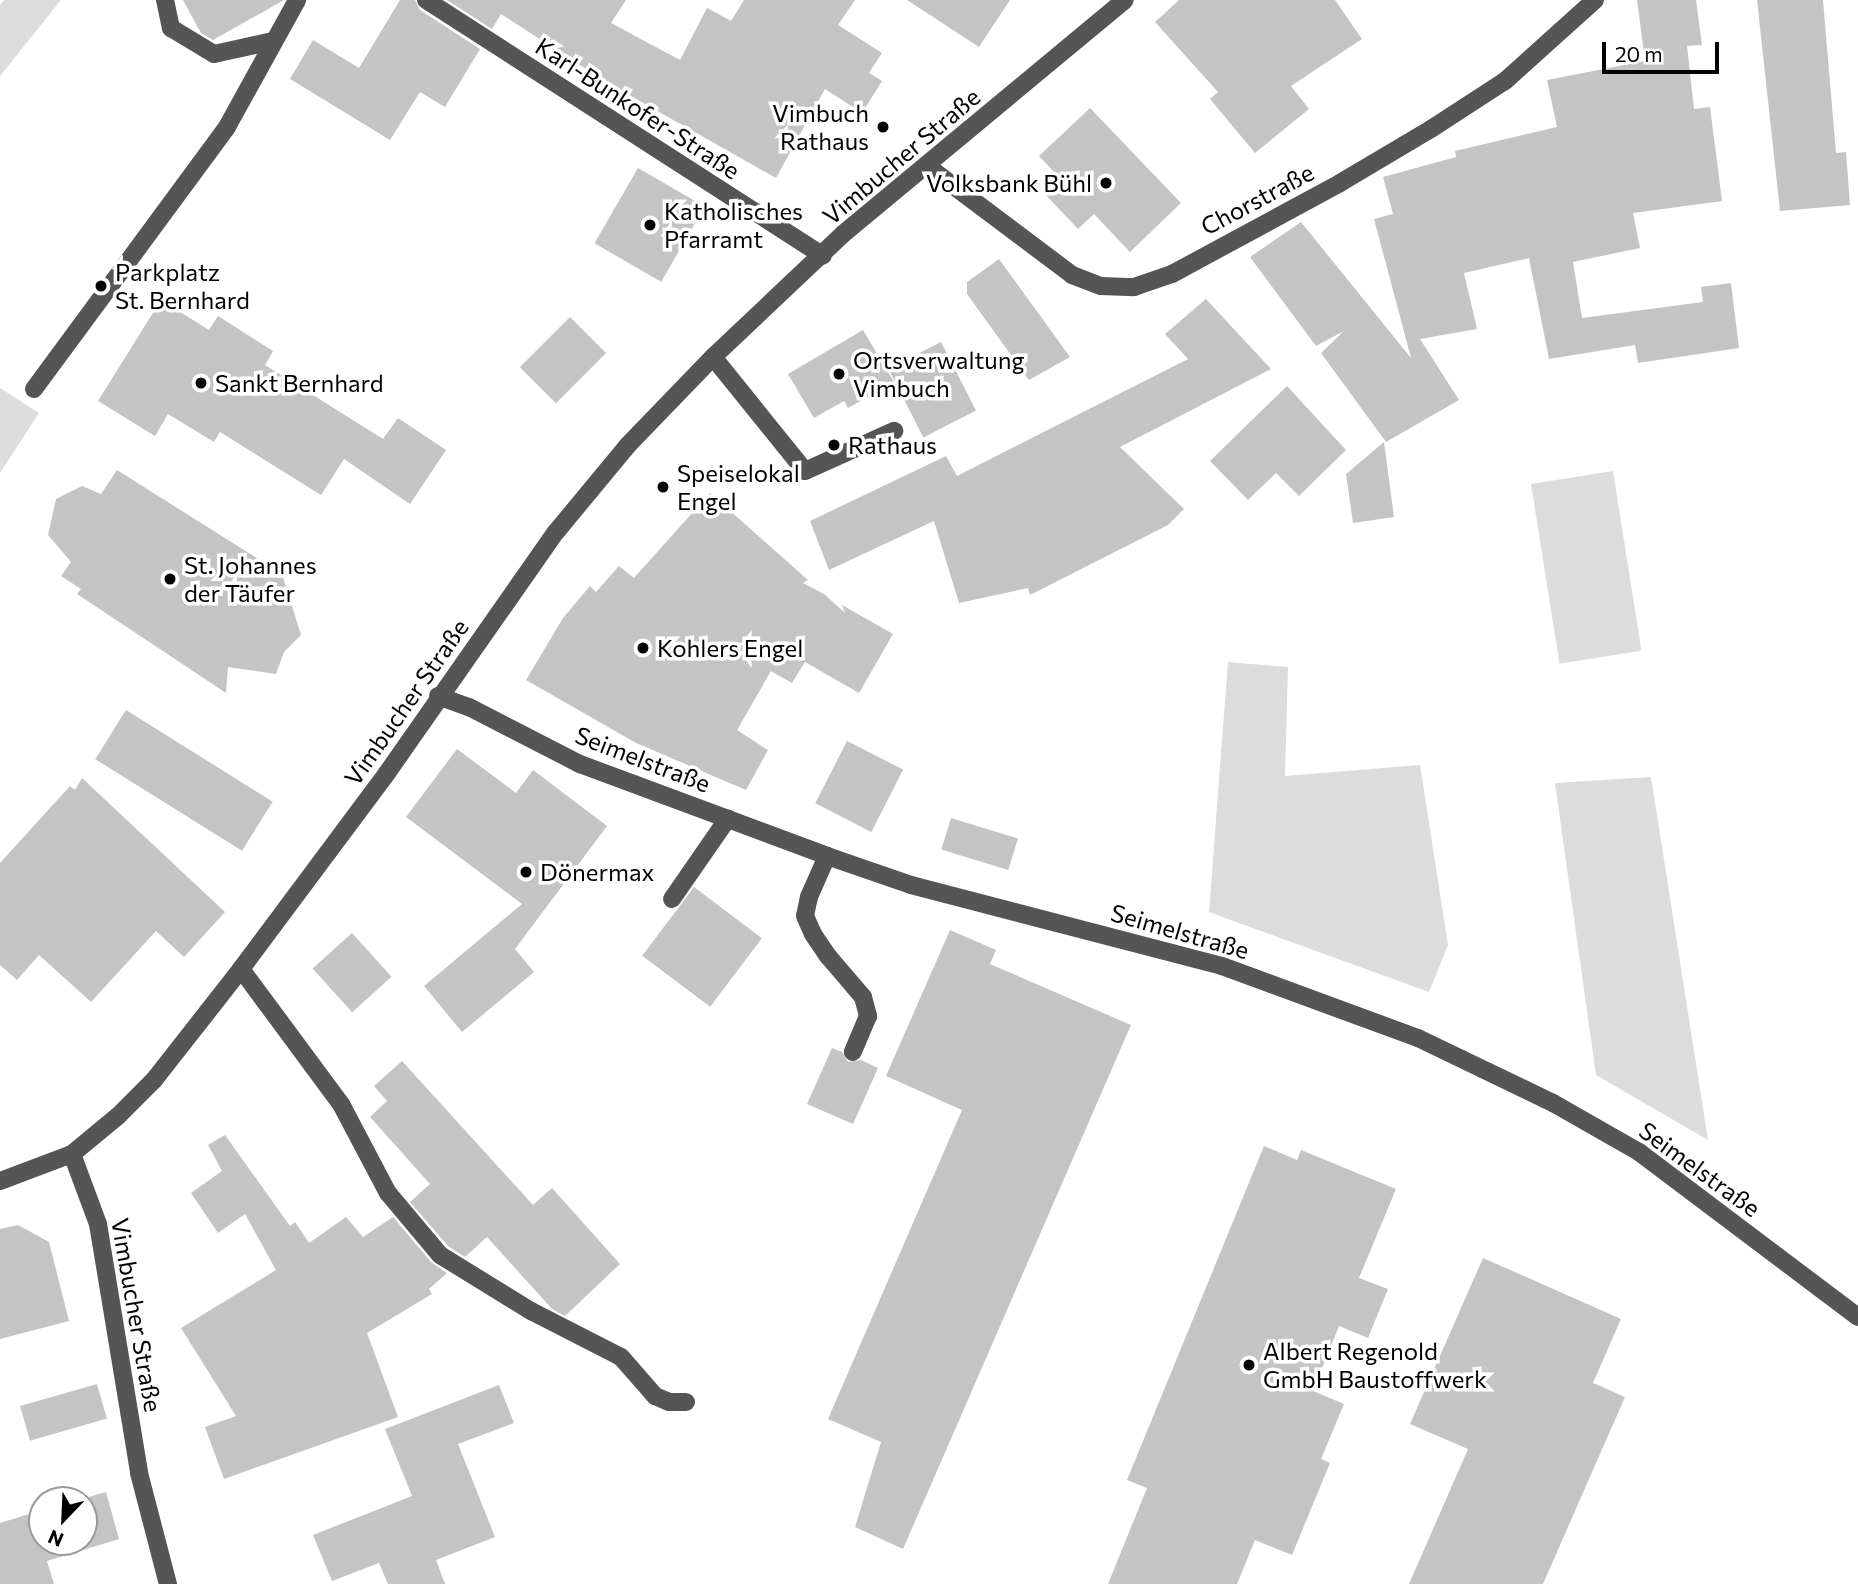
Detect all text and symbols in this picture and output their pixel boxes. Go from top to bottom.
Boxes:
scale bar [1606,28,1723,72]
street label: Karl-Bunkofer-Straße [530,31,746,185]
text: 20 m [1615,41,1663,66]
street label: Vimbucher Straße [817,82,985,230]
place label: Vimbuch Rathaus [772,99,869,155]
marker: Vimbuch Rathaus [875,119,891,135]
street label: Chorstraße [1196,157,1318,241]
place label: Volksbank Bühl [926,169,1092,197]
marker: Volksbank Bühl [1098,175,1114,191]
place label: Katholisches Pfarramt [664,197,803,253]
marker: Katholisches Pfarramt [642,217,658,233]
place label: Parkplatz St. Bernhard [115,258,250,314]
marker: Parkplatz St. Bernhard [93,278,109,294]
place label: Ortsverwaltung Vimbuch [853,346,1024,402]
marker: Ortsverwaltung Vimbuch [831,366,847,382]
place label: Sankt Bernhard [215,369,384,397]
marker: Sankt Bernhard [193,375,209,391]
place label: Rathaus [848,431,937,459]
marker: Rathaus [826,437,842,453]
place label: Speiselokal Engel [677,459,800,515]
marker: Speiselokal Engel [655,479,671,495]
place label: St. Johannes der Täufer [184,551,317,607]
marker: St. Johannes der Täufer [162,571,178,587]
street label: Vimbucher Straße [338,613,474,791]
place label: Kohlers Engel [657,634,803,662]
marker: Kohlers Engel [635,640,651,656]
street label: Seimelstraße [571,720,715,798]
place label: Dönermax [540,858,654,886]
marker: Dönermax [518,864,534,880]
street label: Seimelstraße [1108,898,1252,964]
street label: Seimelstraße [1634,1116,1766,1222]
street label: Vimbucher Straße [106,1216,168,1414]
place label: Albert Regenold GmbH Baustoffwerk [1263,1337,1487,1393]
marker: Albert Regenold GmbH Baustoffwerk [1241,1357,1257,1373]
north arrow [28,1486,98,1556]
text: N [44,1526,66,1552]

